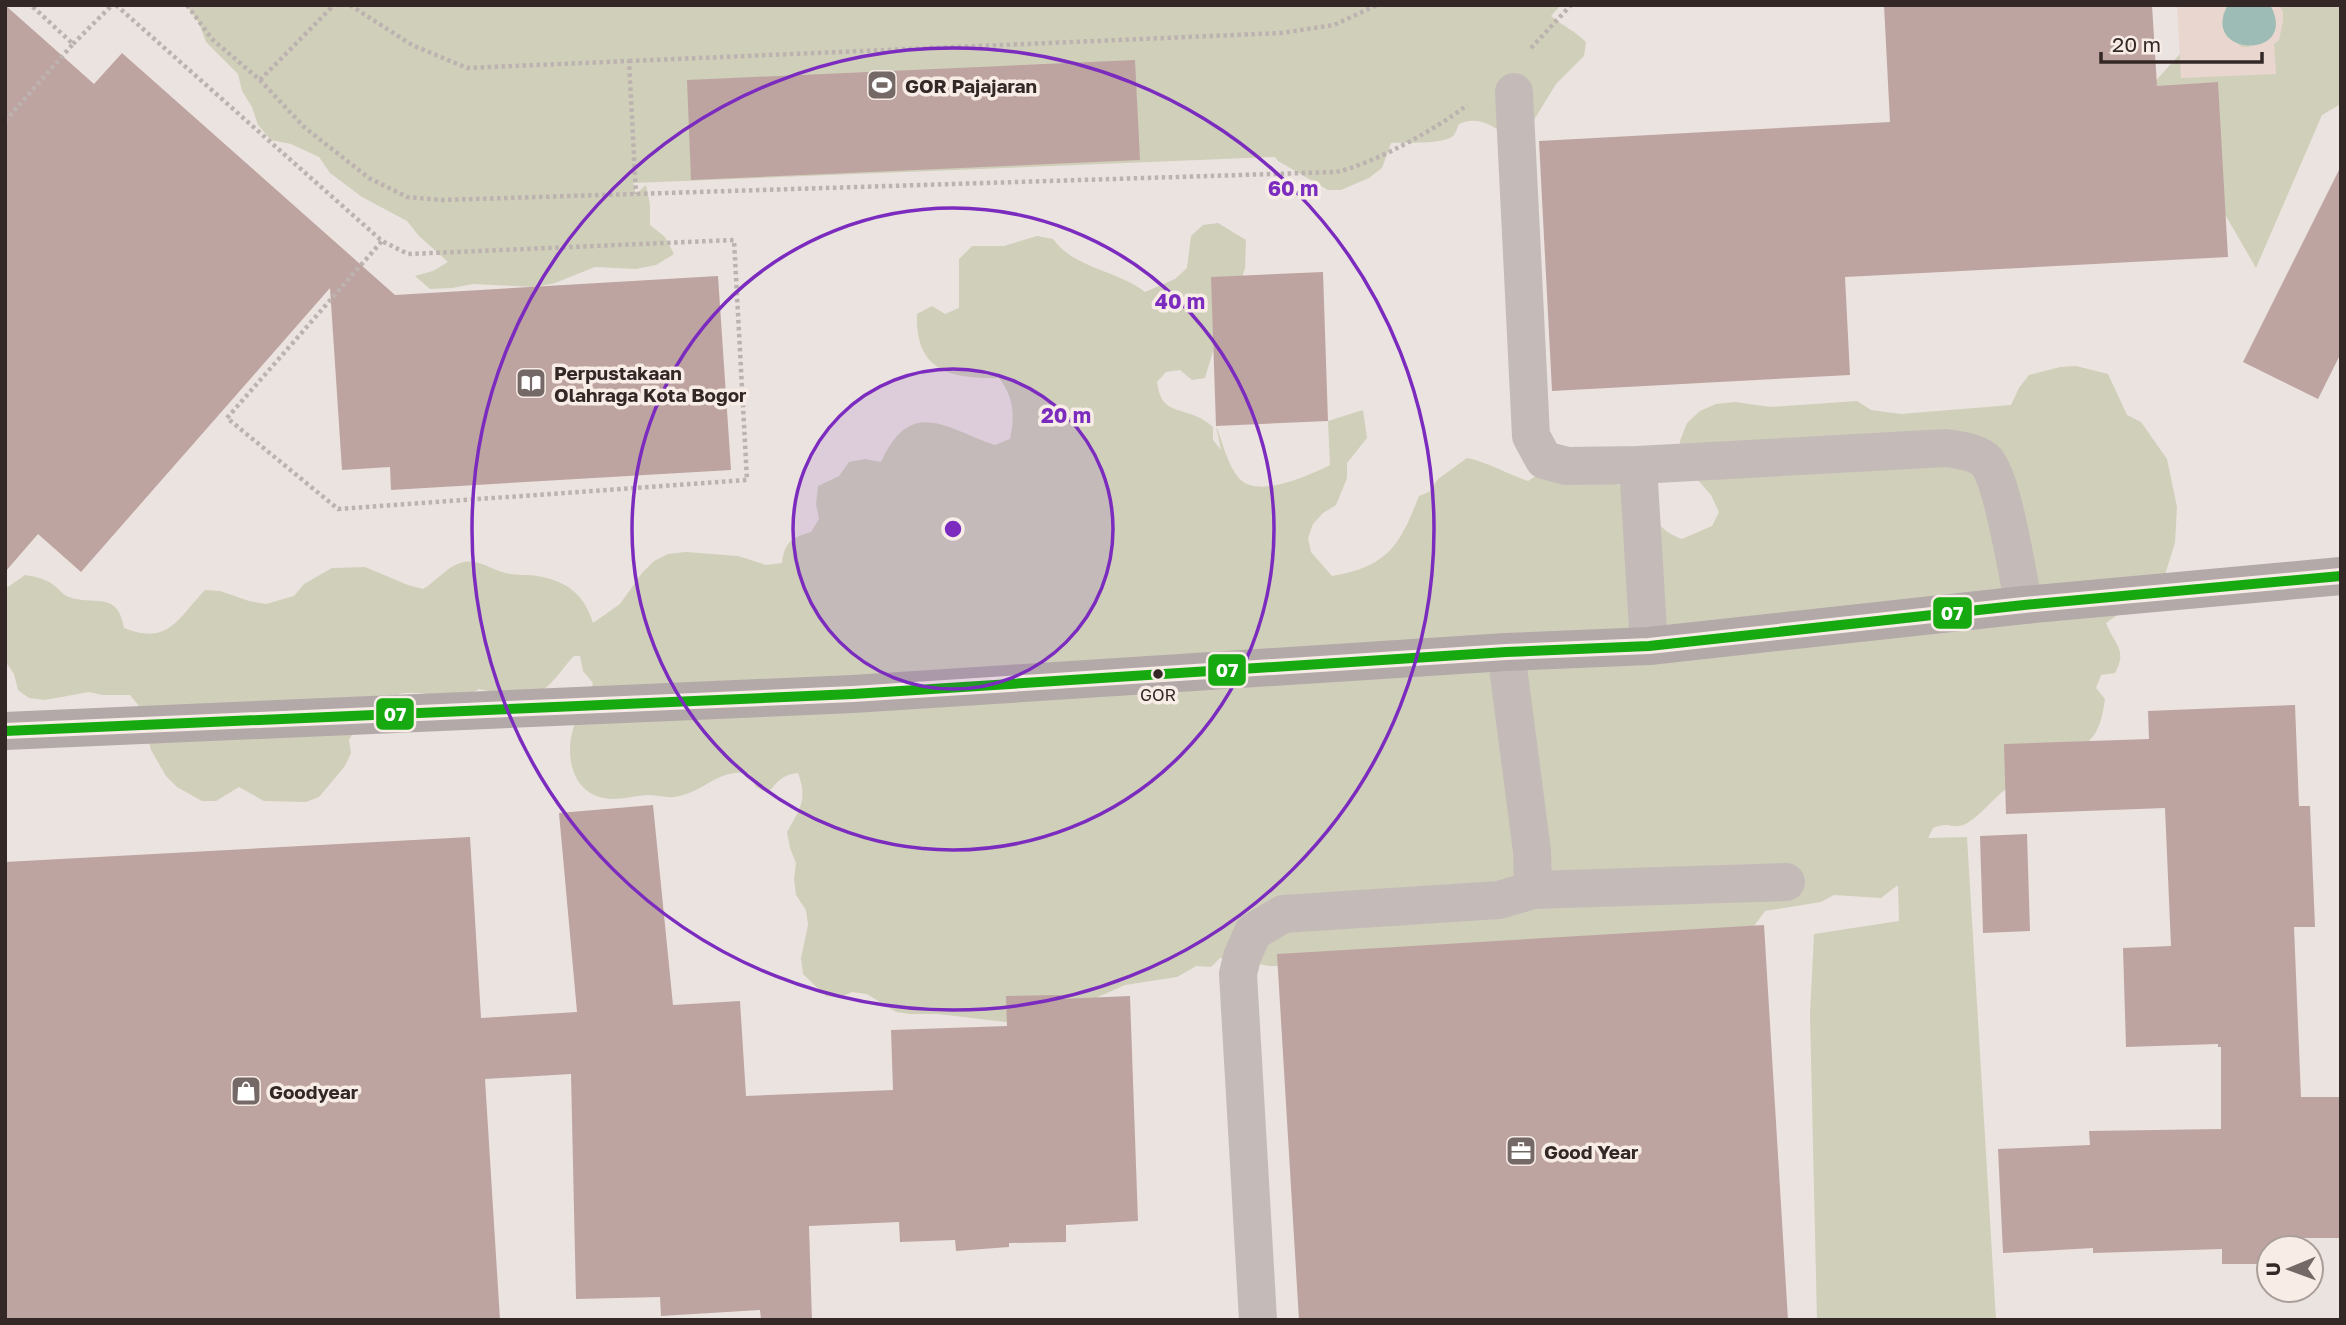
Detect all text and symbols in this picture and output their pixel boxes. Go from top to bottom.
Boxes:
scale bar [2101,21,2262,65]
text: 20 m [2112,31,2161,57]
sports icon: GOR Pajajaran [865,68,899,102]
place label: GOR Pajajaran [905,74,1037,97]
text: 60 m [1268,175,1318,201]
text: 40 m [1155,288,1205,314]
place label: Perpustakaan Olahraga Kota Bogor [554,361,747,406]
library icon: Perpustakaan Olahraga Kota Bogor [514,366,548,400]
text: 20 m [1041,402,1091,428]
centre of rings [941,517,965,541]
line badge: 07 [1932,596,1973,630]
text: 07 [1941,601,1963,624]
line badge: 07 [1207,653,1247,687]
text: 07 [1216,658,1238,681]
marker: GOR [1151,667,1165,681]
place label: GOR [1140,684,1176,705]
line badge: 07 [375,697,415,731]
text: 07 [384,702,406,725]
shop icon: Goodyear [229,1074,263,1108]
place label: Goodyear [269,1080,359,1103]
office icon: Good Year [1504,1134,1538,1168]
place label: Good Year [1544,1140,1639,1163]
north arrow [2255,1234,2325,1304]
text: U [2261,1262,2284,1276]

